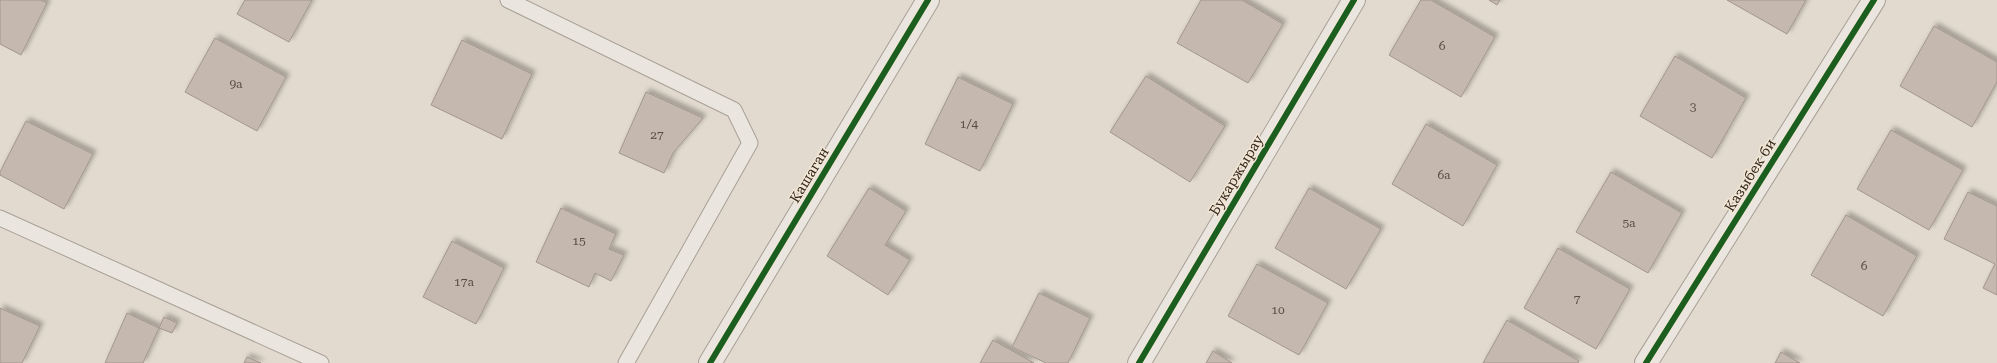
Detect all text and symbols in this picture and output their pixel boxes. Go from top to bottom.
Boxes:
house number: 6 [1439,39,1446,53]
house number: 9а [229,77,243,91]
house number: 3 [1690,100,1697,114]
house number: 1/4 [960,117,979,131]
house number: 27 [650,128,664,142]
street label: Букаржырау [1206,131,1267,218]
street label: Казыбек би [1721,136,1779,214]
street label: Кашаган [786,145,832,205]
house number: 6а [1437,168,1451,182]
house number: 5а [1622,216,1636,230]
house number: 15 [572,234,586,248]
house number: 6 [1861,259,1868,273]
house number: 17а [454,275,474,289]
house number: 7 [1574,292,1581,306]
house number: 10 [1271,303,1285,317]

